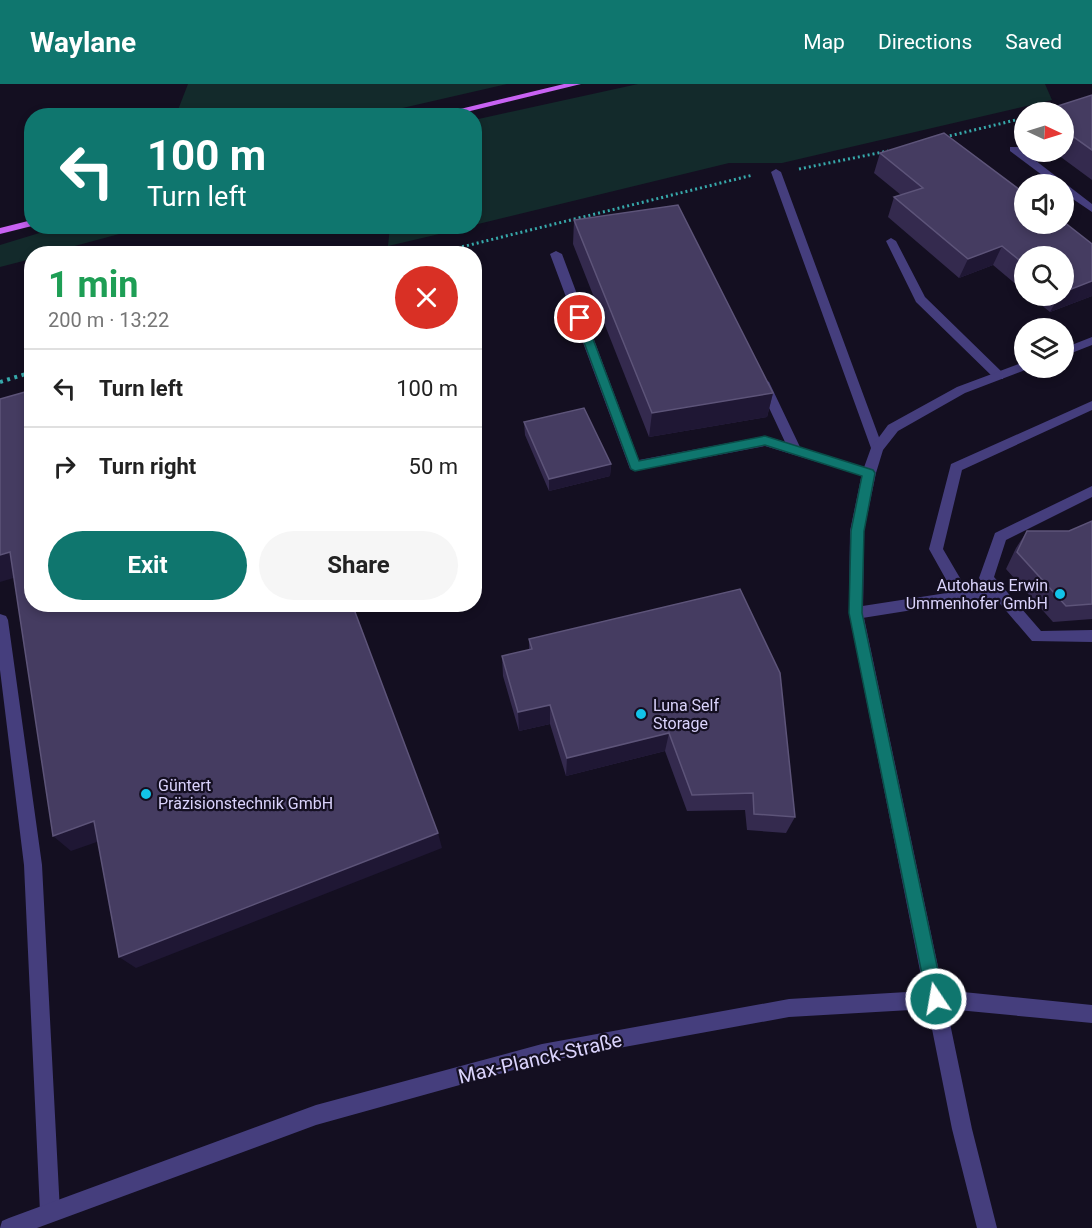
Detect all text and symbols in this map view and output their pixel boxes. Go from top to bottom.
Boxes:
text: Waylane [30,26,136,59]
text: Map [803,30,845,54]
text: Directions [878,30,972,54]
text: Saved [1005,30,1062,54]
north arrow [1014,102,1074,162]
map controls [1014,102,1074,378]
text: 100 m [147,131,266,180]
icon: left [48,132,126,210]
button: sound [1014,174,1074,234]
text: Turn left [147,181,247,213]
button: search [1014,246,1074,306]
text: 1 min [48,264,139,306]
button: close [395,266,458,329]
pin [554,292,605,343]
icon: arrive [563,301,596,334]
text: 200 m · 13:22 [48,308,169,332]
button: layers [1014,318,1074,378]
icon: left [48,372,81,405]
text: Turn left [99,376,183,401]
text: 100 m [396,376,458,401]
icon: right [48,450,81,483]
text: Turn right [99,454,196,479]
text: 50 m [409,454,458,479]
button: Exit [48,531,247,600]
button: Share [259,531,458,600]
place label: Autohaus Erwin Ummenhofer GmbH [906,576,1048,613]
marker: Autohaus Erwin Ummenhofer GmbH [1053,587,1067,601]
place label: Luna Self Storage [653,696,719,733]
marker: Luna Self Storage [634,707,648,721]
place label: Güntert Präzisionstechnik GmbH [158,776,333,813]
marker: Güntert Präzisionstechnik GmbH [139,787,153,801]
position arrow [904,967,968,1031]
street label: Max-Planck-Straße [456,1027,624,1089]

